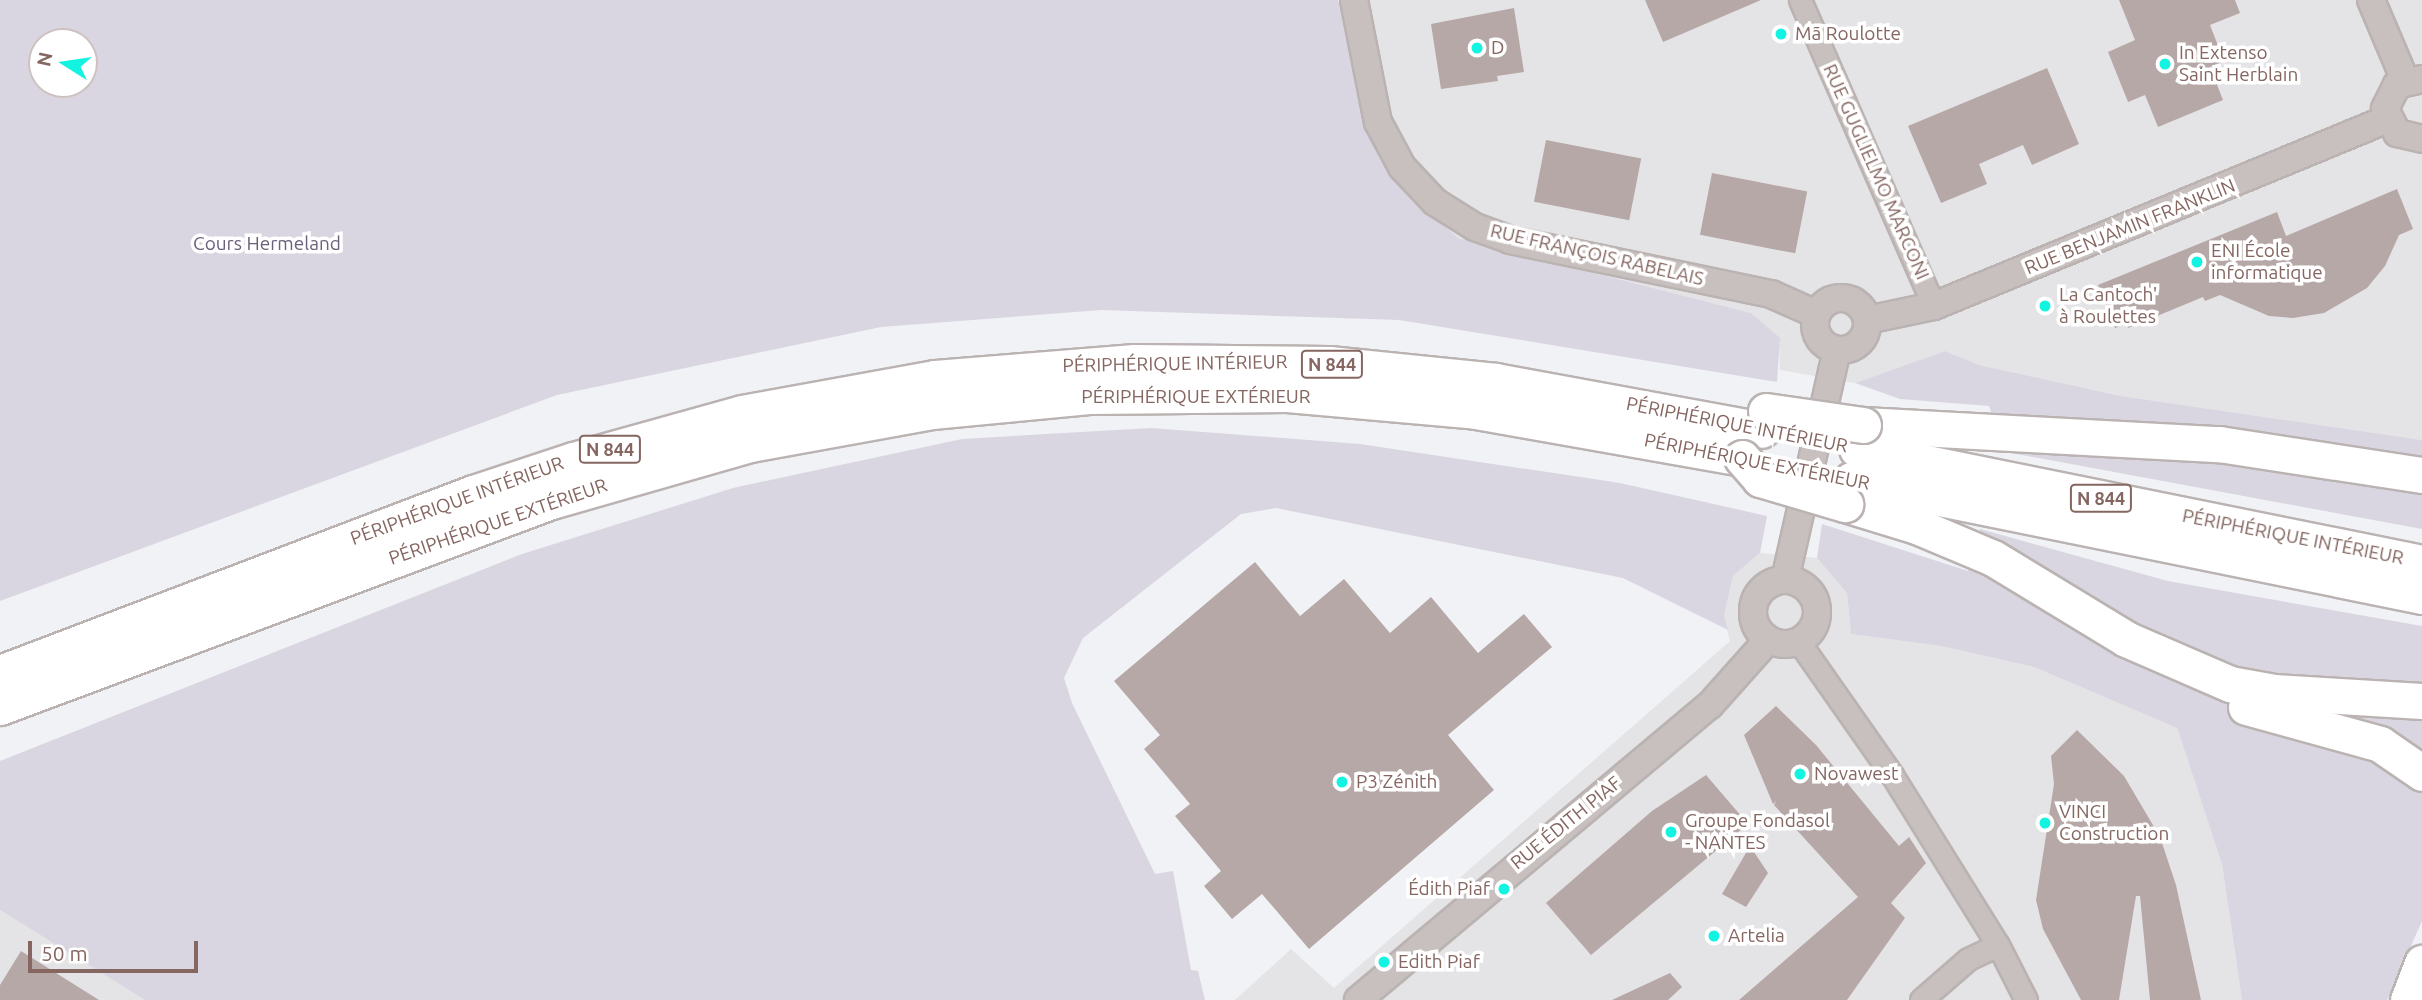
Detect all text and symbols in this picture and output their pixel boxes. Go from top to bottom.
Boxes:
place label: Mã Roulotte [1795,23,1901,45]
marker: Mã Roulotte [1773,26,1789,42]
north arrow [28,28,98,98]
place label: D [1491,37,1504,59]
marker: D [1469,40,1485,56]
place label: In Extenso Saint Herblain [2179,42,2298,86]
text: N [32,50,57,68]
marker: In Extenso Saint Herblain [2157,56,2173,72]
street label: RUE GUGLIELMO MARCONI [1818,61,1934,283]
street label: RUE BENJAMIN FRANKLIN [2021,174,2239,280]
street label: RUE FRANÇOIS RABELAIS [1488,219,1706,291]
park label: Cours Hermeland [193,233,341,255]
place label: ENI École informatique [2211,240,2323,284]
marker: ENI École informatique [2189,254,2205,270]
place label: La Cantoch' à Roulettes [2059,284,2157,328]
marker: La Cantoch' à Roulettes [2037,298,2053,314]
road number: N 844 [1300,350,1364,378]
street label: PÉRIPHÉRIQUE INTÉRIEUR [1062,351,1288,377]
street label: PÉRIPHÉRIQUE EXTÉRIEUR [1081,386,1311,408]
street label: PÉRIPHÉRIQUE INTÉRIEUR [1624,392,1850,458]
street label: PÉRIPHÉRIQUE EXTÉRIEUR [1642,429,1872,495]
road number: N 844 [578,434,642,463]
street label: PÉRIPHÉRIQUE INTÉRIEUR [347,452,567,550]
street label: PÉRIPHÉRIQUE EXTÉRIEUR [386,474,610,570]
road number: N 844 [2070,484,2132,512]
street label: PÉRIPHÉRIQUE INTÉRIEUR [2180,504,2406,570]
place label: Novawest [1814,763,1899,785]
marker: Novawest [1792,766,1808,782]
place label: P3 Zénith [1356,771,1437,793]
street label: RUE ÉDITH PIAF [1506,772,1626,874]
marker: P3 Zénith [1334,774,1350,790]
place label: VINCI Construction [2059,801,2169,845]
place label: Groupe Fondasol - NANTES [1685,810,1830,854]
marker: VINCI Construction [2037,815,2053,831]
marker: Groupe Fondasol - NANTES [1663,824,1679,840]
place label: Édith Piaf [1408,878,1490,900]
marker: Édith Piaf [1496,881,1512,897]
place label: Artelia [1728,925,1785,947]
scale bar [32,926,201,970]
marker: Artelia [1706,928,1722,944]
text: 50 m [41,941,88,965]
place label: Edith Piaf [1398,951,1480,973]
marker: Edith Piaf [1376,954,1392,970]

